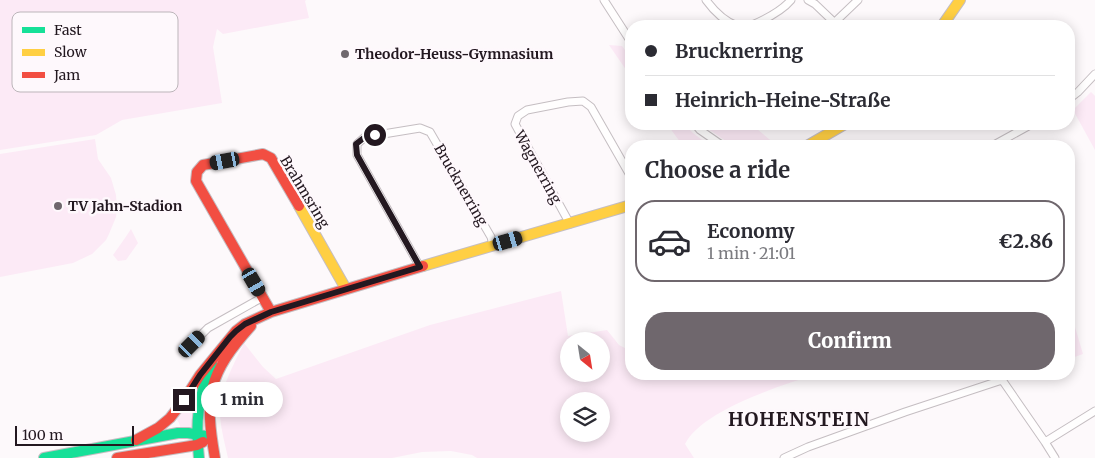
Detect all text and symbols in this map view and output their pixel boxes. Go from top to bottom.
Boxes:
legend [12,12,178,92]
text: Fast [54,21,82,39]
text: Brucknerring [675,39,803,63]
text: Slow [54,43,87,61]
place label: Theodor-Heuss-Gymnasium [355,45,553,63]
marker: Theodor-Heuss-Gymnasium [339,48,351,60]
text: Jam [53,66,80,84]
text: Heinrich-Heine-Straße [675,88,890,112]
route start [364,124,386,146]
street label: Wagnerring [510,126,566,207]
street label: Brucknerring [430,141,492,230]
car [208,151,241,171]
street label: Brahmsring [276,153,334,232]
text: Choose a ride [645,156,790,184]
place label: TV Jahn-Stadion [68,197,183,215]
marker: TV Jahn-Stadion [52,200,64,212]
icon: car [647,219,692,264]
text: Economy [707,219,795,243]
text: €2.86 [998,229,1053,253]
car [491,230,524,252]
text: 1 min · 21:01 [707,243,796,263]
car [240,265,267,299]
button: Confirm [645,312,1055,370]
car [176,328,207,360]
north arrow [560,332,610,382]
map controls [560,332,610,442]
callout: 1 min [202,382,284,418]
route end [173,389,195,411]
text: 1 min [220,389,264,409]
button: layers [560,392,610,442]
district label: HOHENSTEIN [728,407,870,431]
scale bar [15,423,134,446]
text: 100 m [22,426,63,444]

